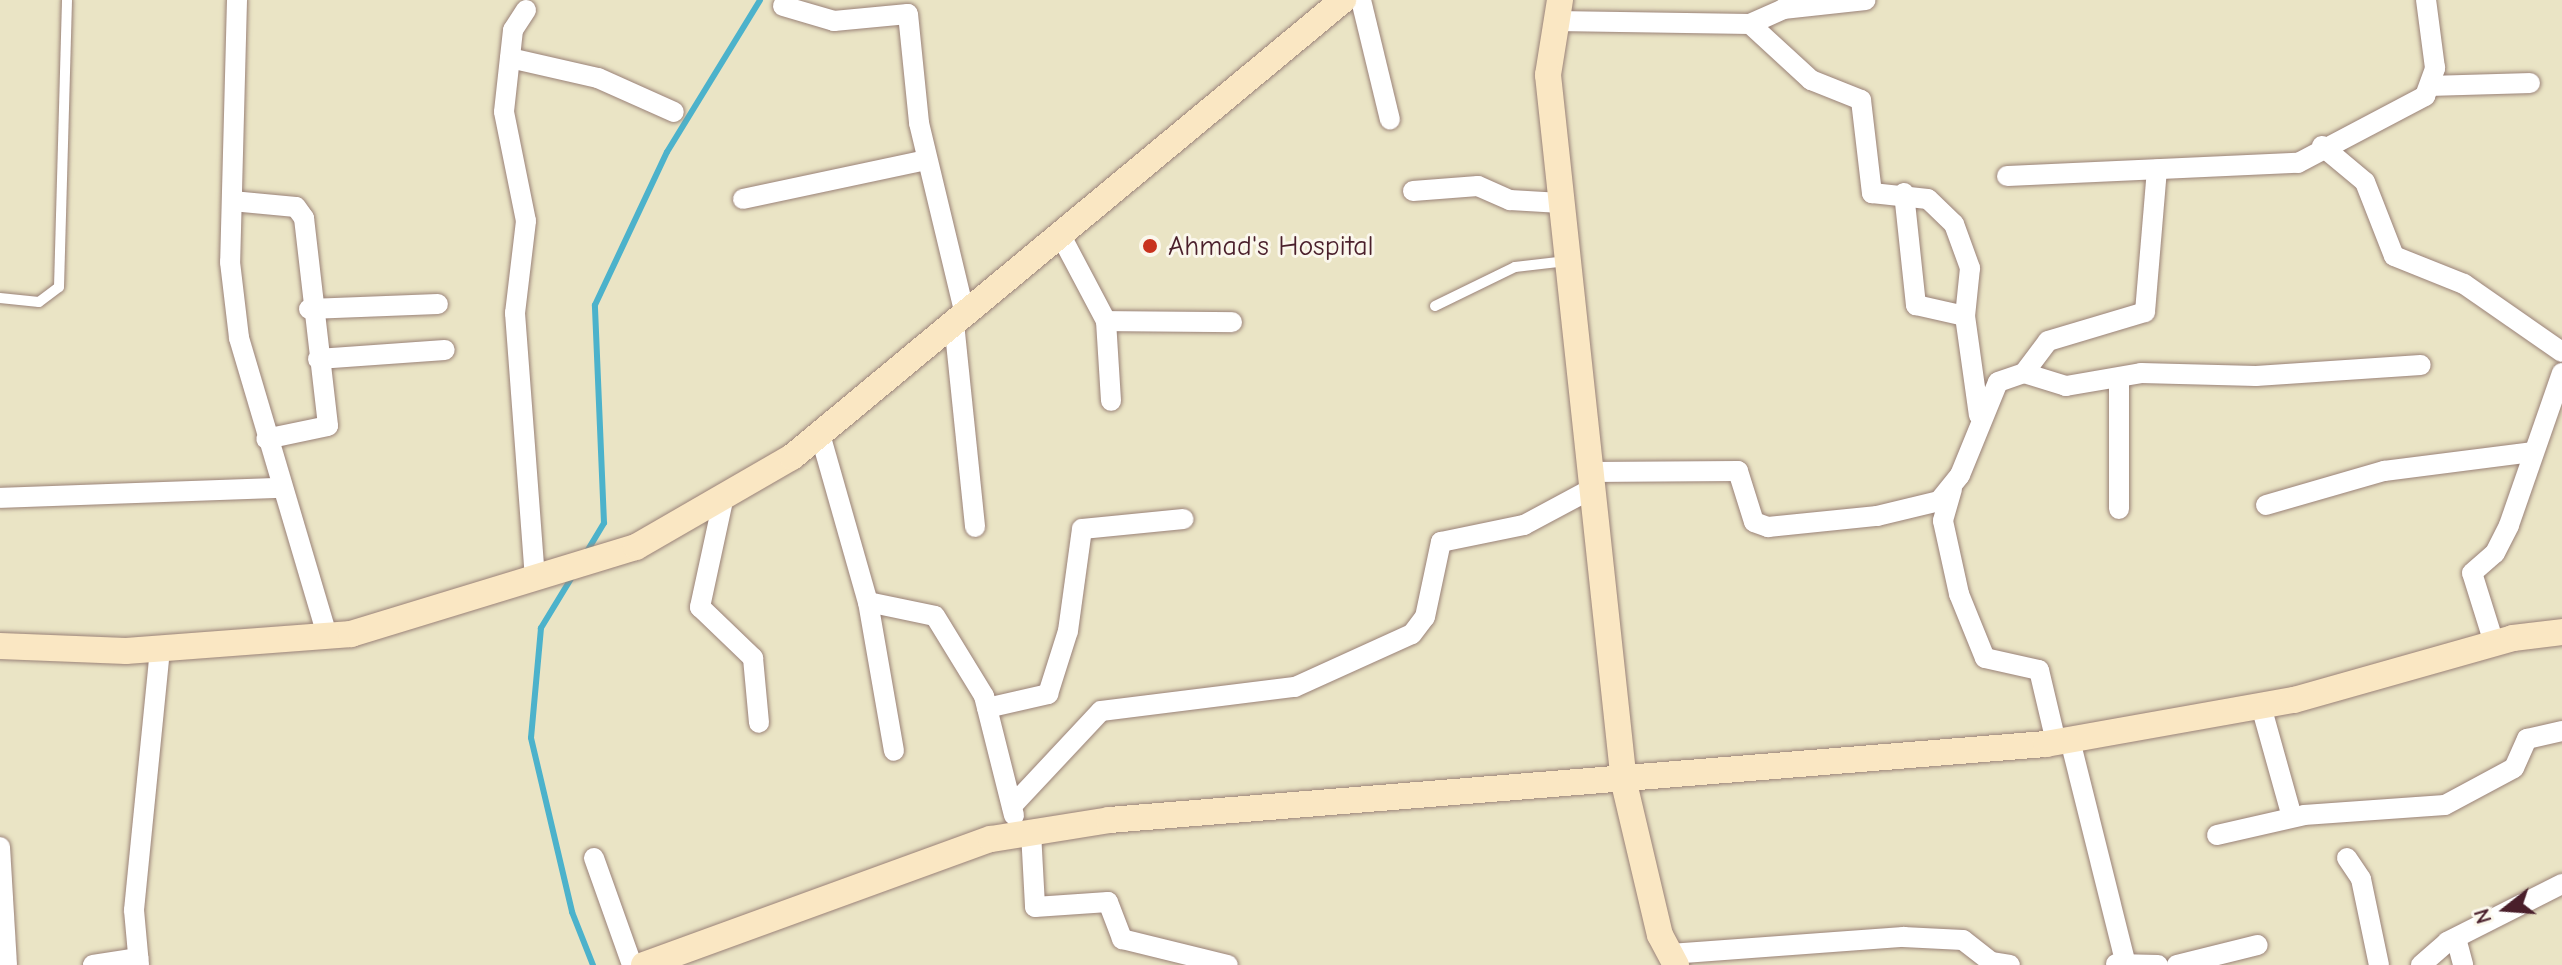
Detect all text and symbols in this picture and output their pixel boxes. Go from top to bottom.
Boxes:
place label: Ahmad's Hospital [1168,229,1374,263]
marker: Ahmad's Hospital [1139,235,1161,257]
north arrow [2466,869,2546,949]
text: N [2469,905,2498,927]

